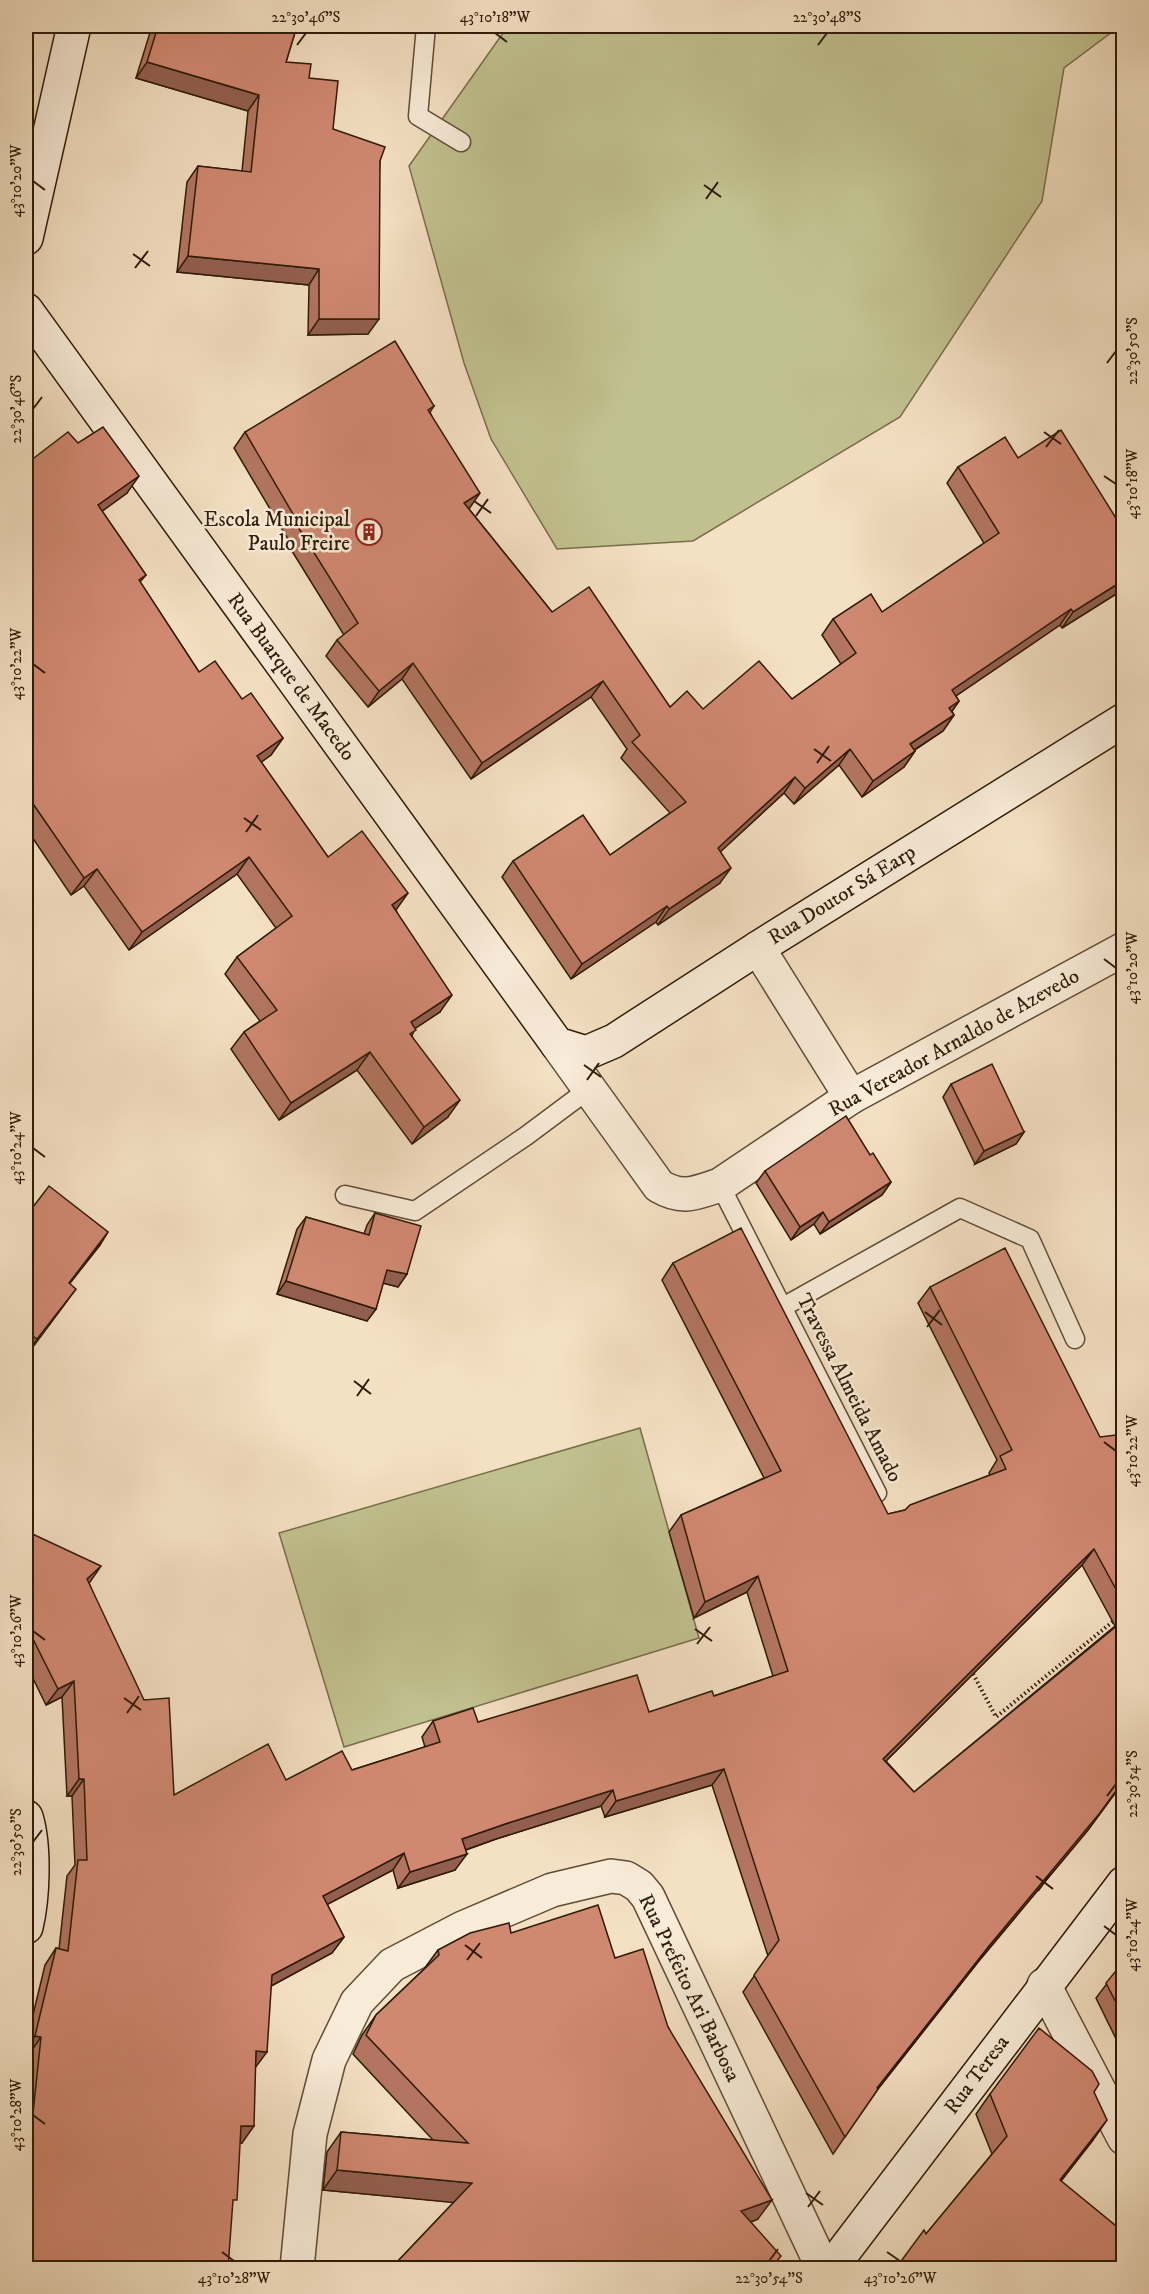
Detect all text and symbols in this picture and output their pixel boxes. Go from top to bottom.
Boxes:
text: 22°30'46"S [272,8,341,27]
text: 43°10'18"W [460,8,531,27]
text: 22°30'48"S [793,8,861,27]
text: 43°10'20"W [7,144,26,218]
text: 22°30'50"S [1123,317,1142,385]
text: 22°30'46"S [7,374,26,443]
text: 43°10'18"W [1123,448,1142,519]
place label: Escola Municipal Paulo Freire [204,507,351,557]
building icon: Escola Municipal Paulo Freire [354,517,384,547]
street label: Rua Buarque de Macedo [221,588,361,766]
text: 43°10'22"W [7,628,26,700]
street label: Rua Doutor Sá Earp [763,839,921,951]
text: 43°10'20"W [1123,931,1142,1005]
street label: Rua Vereador Arnaldo de Azevedo [824,963,1084,1123]
text: 43°10'24"W [7,1111,26,1185]
street label: Travessa Almeida Amado [790,1289,908,1487]
text: 43°10'22"W [1123,1415,1142,1487]
text: 43°10'26"W [7,1594,26,1667]
text: 22°30'54"S [1123,1750,1142,1818]
text: 22°30'50"S [7,1808,26,1876]
street label: Rua Prefeito Ari Barbosa [632,1890,746,2086]
text: 43°10'24"W [1123,1898,1142,1972]
street label: Rua Teresa [939,2030,1015,2120]
text: 43°10'28"W [7,2079,26,2151]
text: 43°10'28"W [198,2269,270,2288]
text: 22°30'54"S [735,2269,803,2288]
text: 43°10'26"W [864,2269,937,2288]

